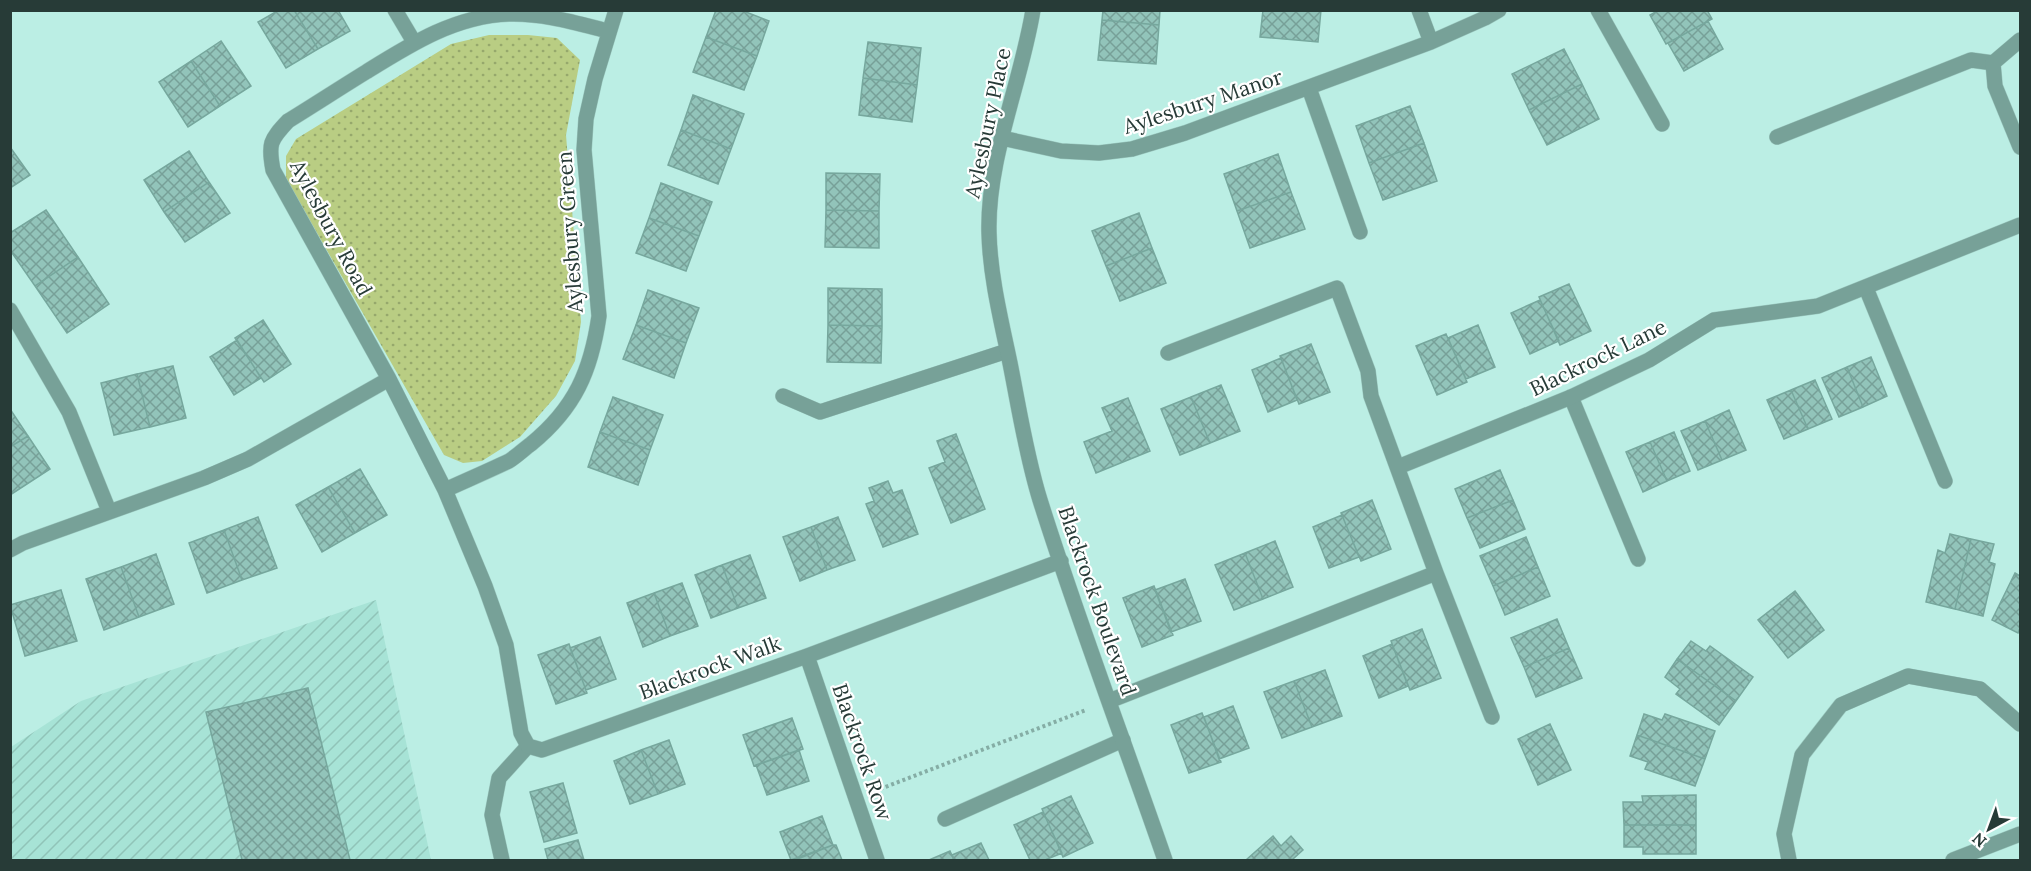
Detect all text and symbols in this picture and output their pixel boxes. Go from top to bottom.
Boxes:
street label: Aylesbury Place [958,45,1017,202]
street label: Aylesbury Manor [1119,63,1286,140]
street label: Aylesbury Green [550,150,589,315]
street label: Aylesbury Road [284,154,379,300]
street label: Blackrock Lane [1525,313,1670,402]
street label: Blackrock Boulevard [1052,503,1143,699]
street label: Blackrock Walk [635,629,785,706]
street label: Blackrock Row [826,680,899,824]
north arrow [1959,799,2019,859]
text: N [1968,829,1990,852]

